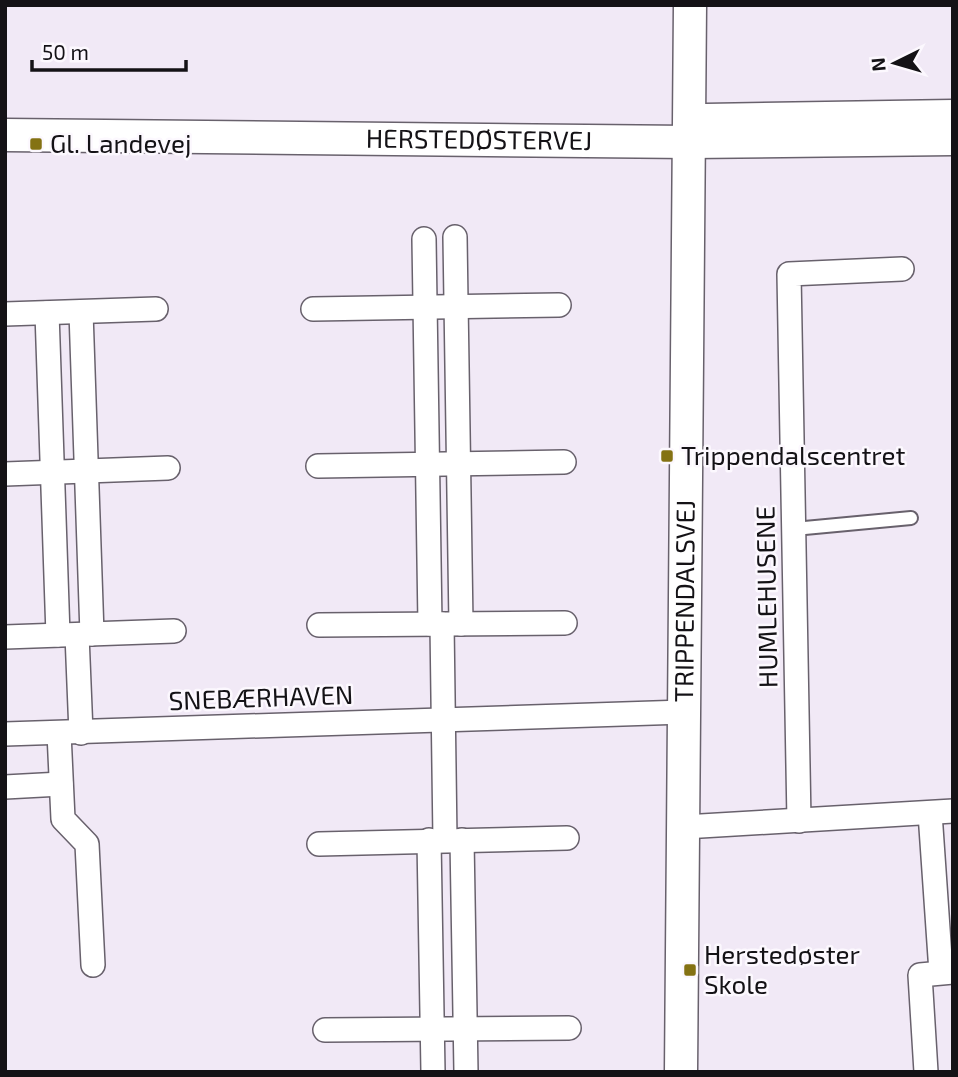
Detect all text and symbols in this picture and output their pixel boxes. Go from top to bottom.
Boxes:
scale bar [32,28,186,72]
north arrow [860,28,930,98]
text: 50 m [42,39,89,64]
text: N [866,57,890,72]
street label: HERSTEDØSTERVEJ [366,122,592,155]
place label: Gl. Landevej [50,127,191,158]
marker: Gl. Landevej [28,136,44,152]
place label: Trippendalscentret [681,439,905,470]
marker: Trippendalscentret [659,448,675,464]
street label: TRIPPENDALSVEJ [667,500,700,702]
street label: HUMLEHUSENE [748,506,783,688]
street label: SNEBÆRHAVEN [168,678,354,715]
place label: Herstedøster Skole [704,938,860,999]
marker: Herstedøster Skole [682,962,698,978]

